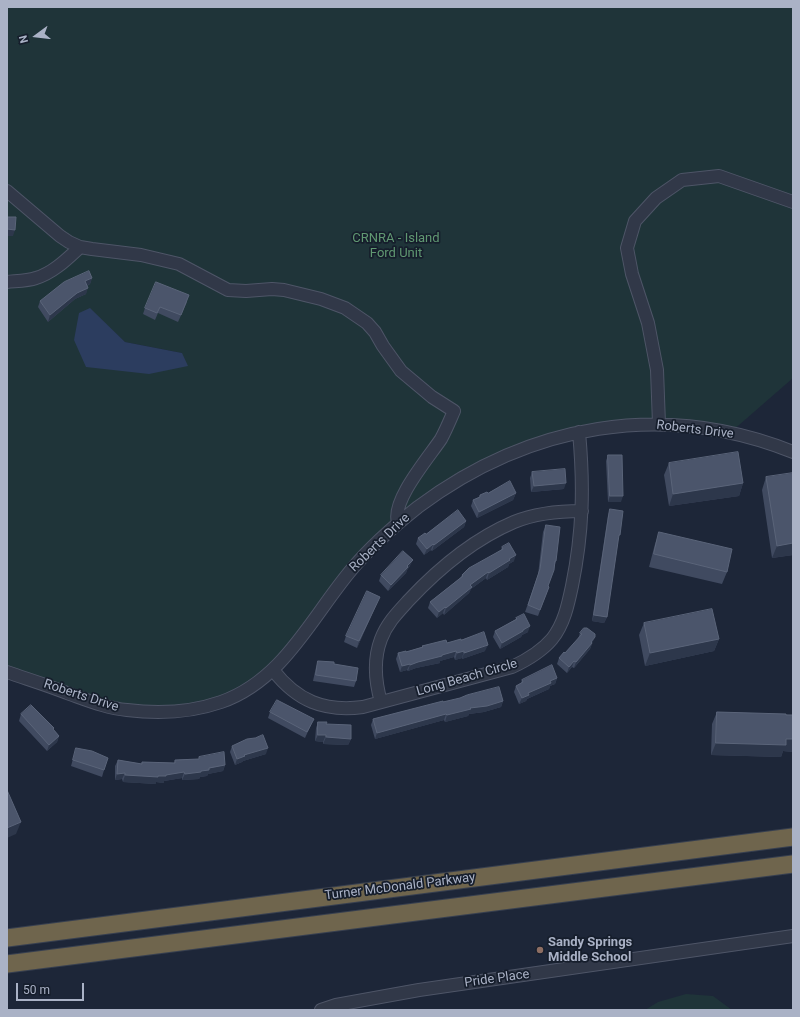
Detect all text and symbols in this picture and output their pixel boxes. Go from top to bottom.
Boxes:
north arrow [16,16,56,56]
text: N [17,34,31,45]
park label: CRNRA - Island Ford Unit [352,231,440,262]
street label: Roberts Drive [655,418,735,442]
street label: Roberts Drive [347,510,413,576]
street label: Long Beach Circle [415,656,519,700]
street label: Roberts Drive [42,677,120,715]
street label: Turner McDonald Parkway [324,870,476,904]
place label: Sandy Springs Middle School [548,935,632,966]
marker: Sandy Springs Middle School [535,945,545,955]
street label: Pride Place [464,967,530,991]
scale bar [18,975,86,1001]
text: 50 m [23,983,50,997]

